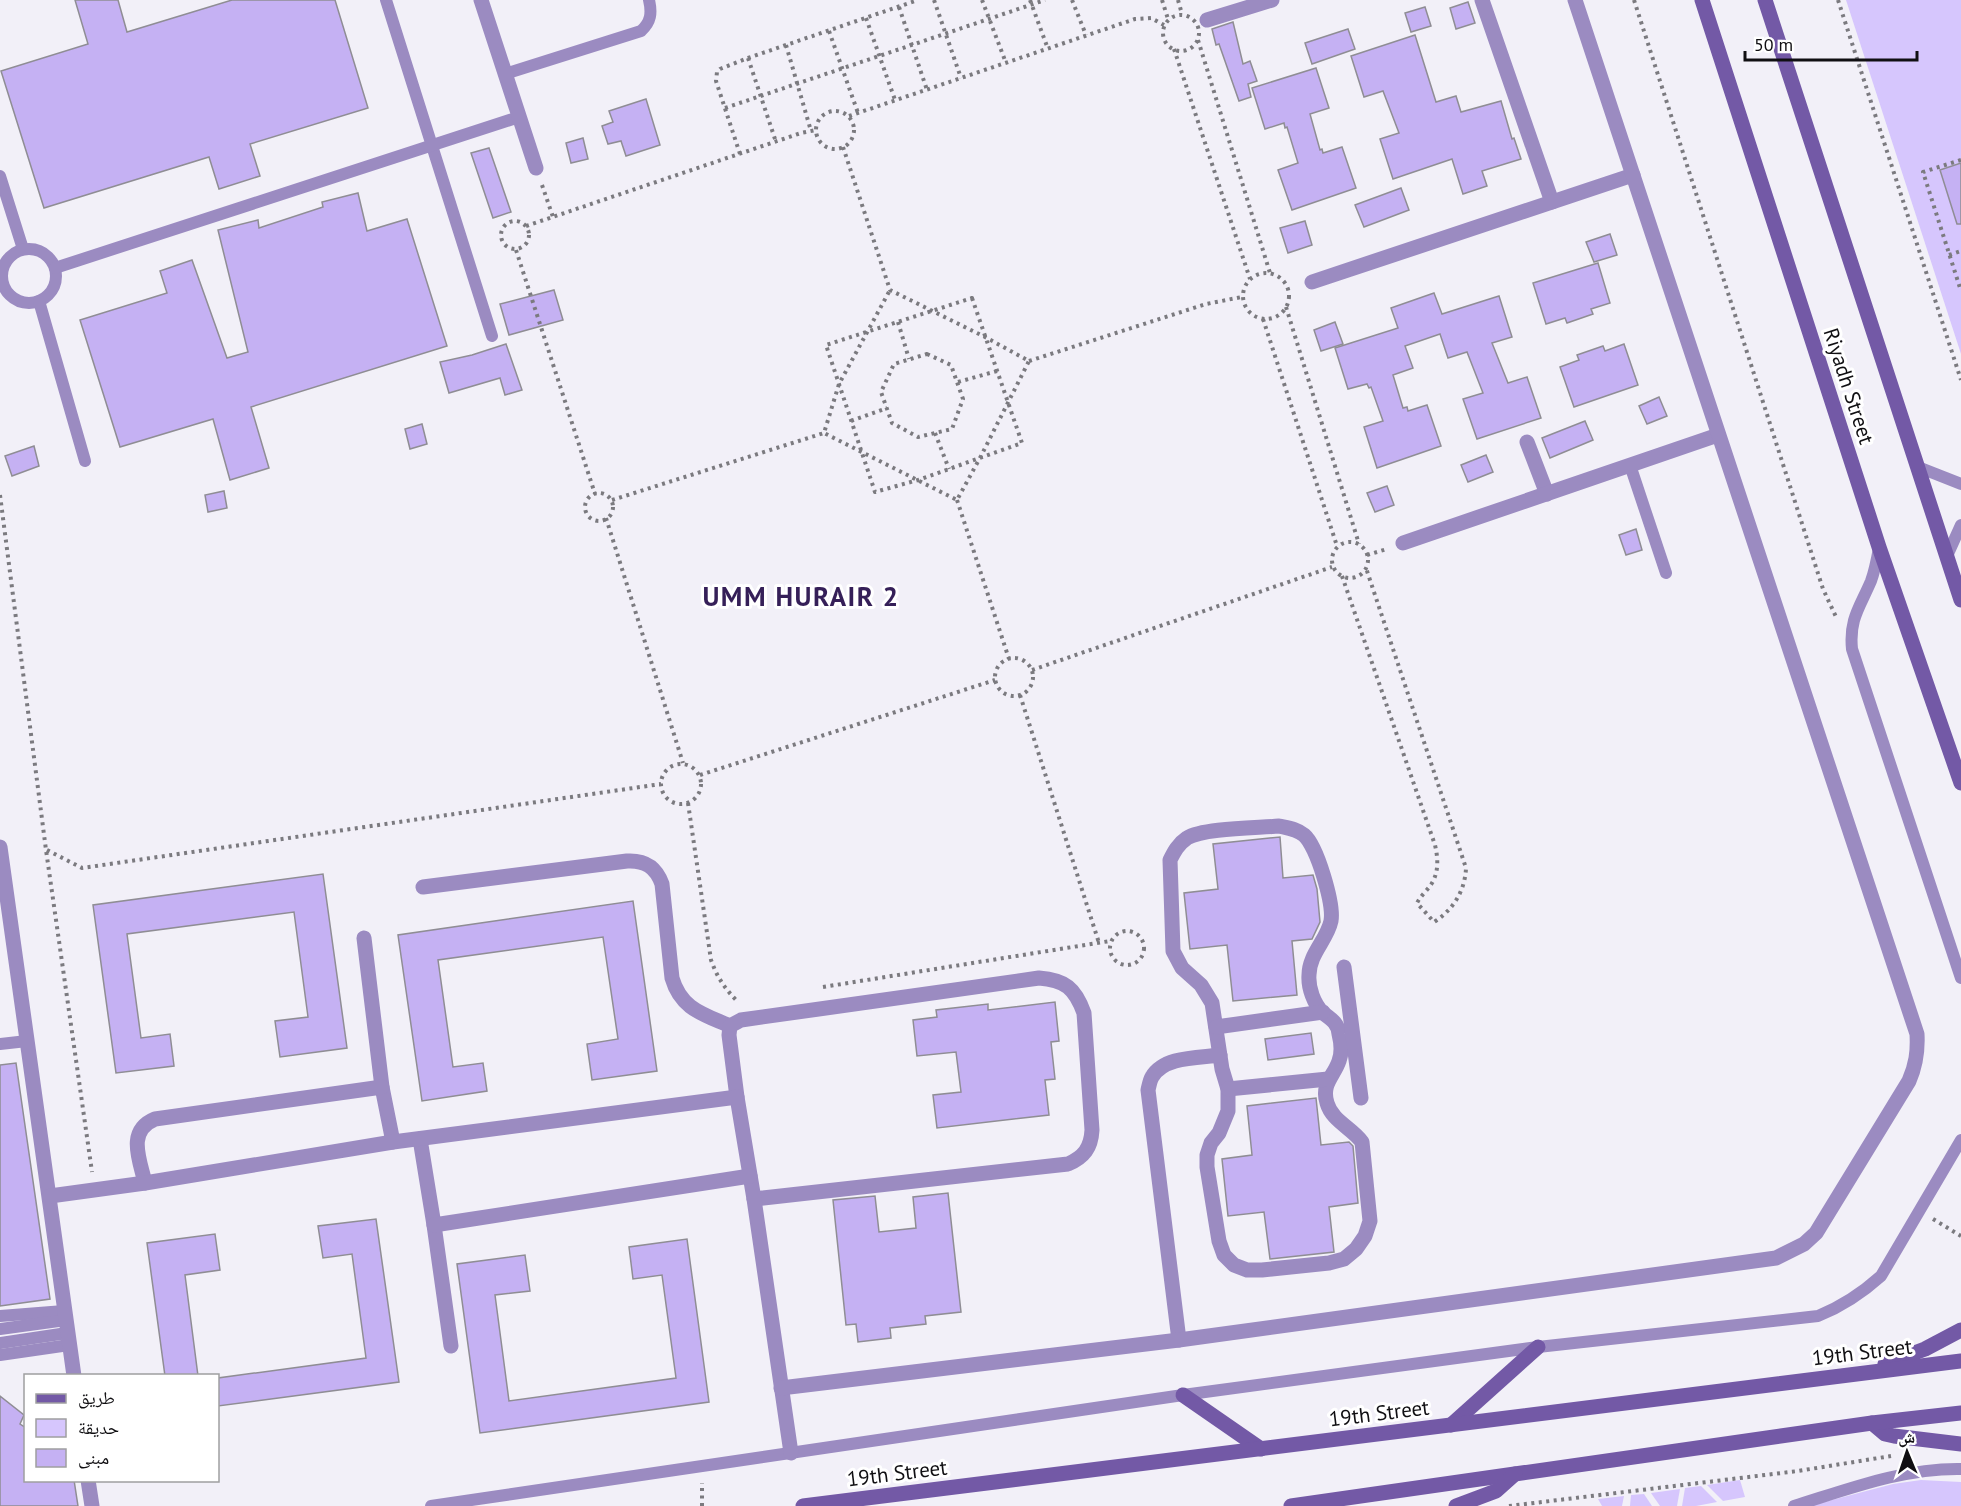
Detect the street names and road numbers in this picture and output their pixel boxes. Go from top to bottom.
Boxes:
street label: Riyadh Street [1818,325,1880,447]
street label: 19th Street [1810,1332,1914,1372]
street label: 19th Street [1327,1393,1431,1433]
street label: 19th Street [845,1453,949,1493]

